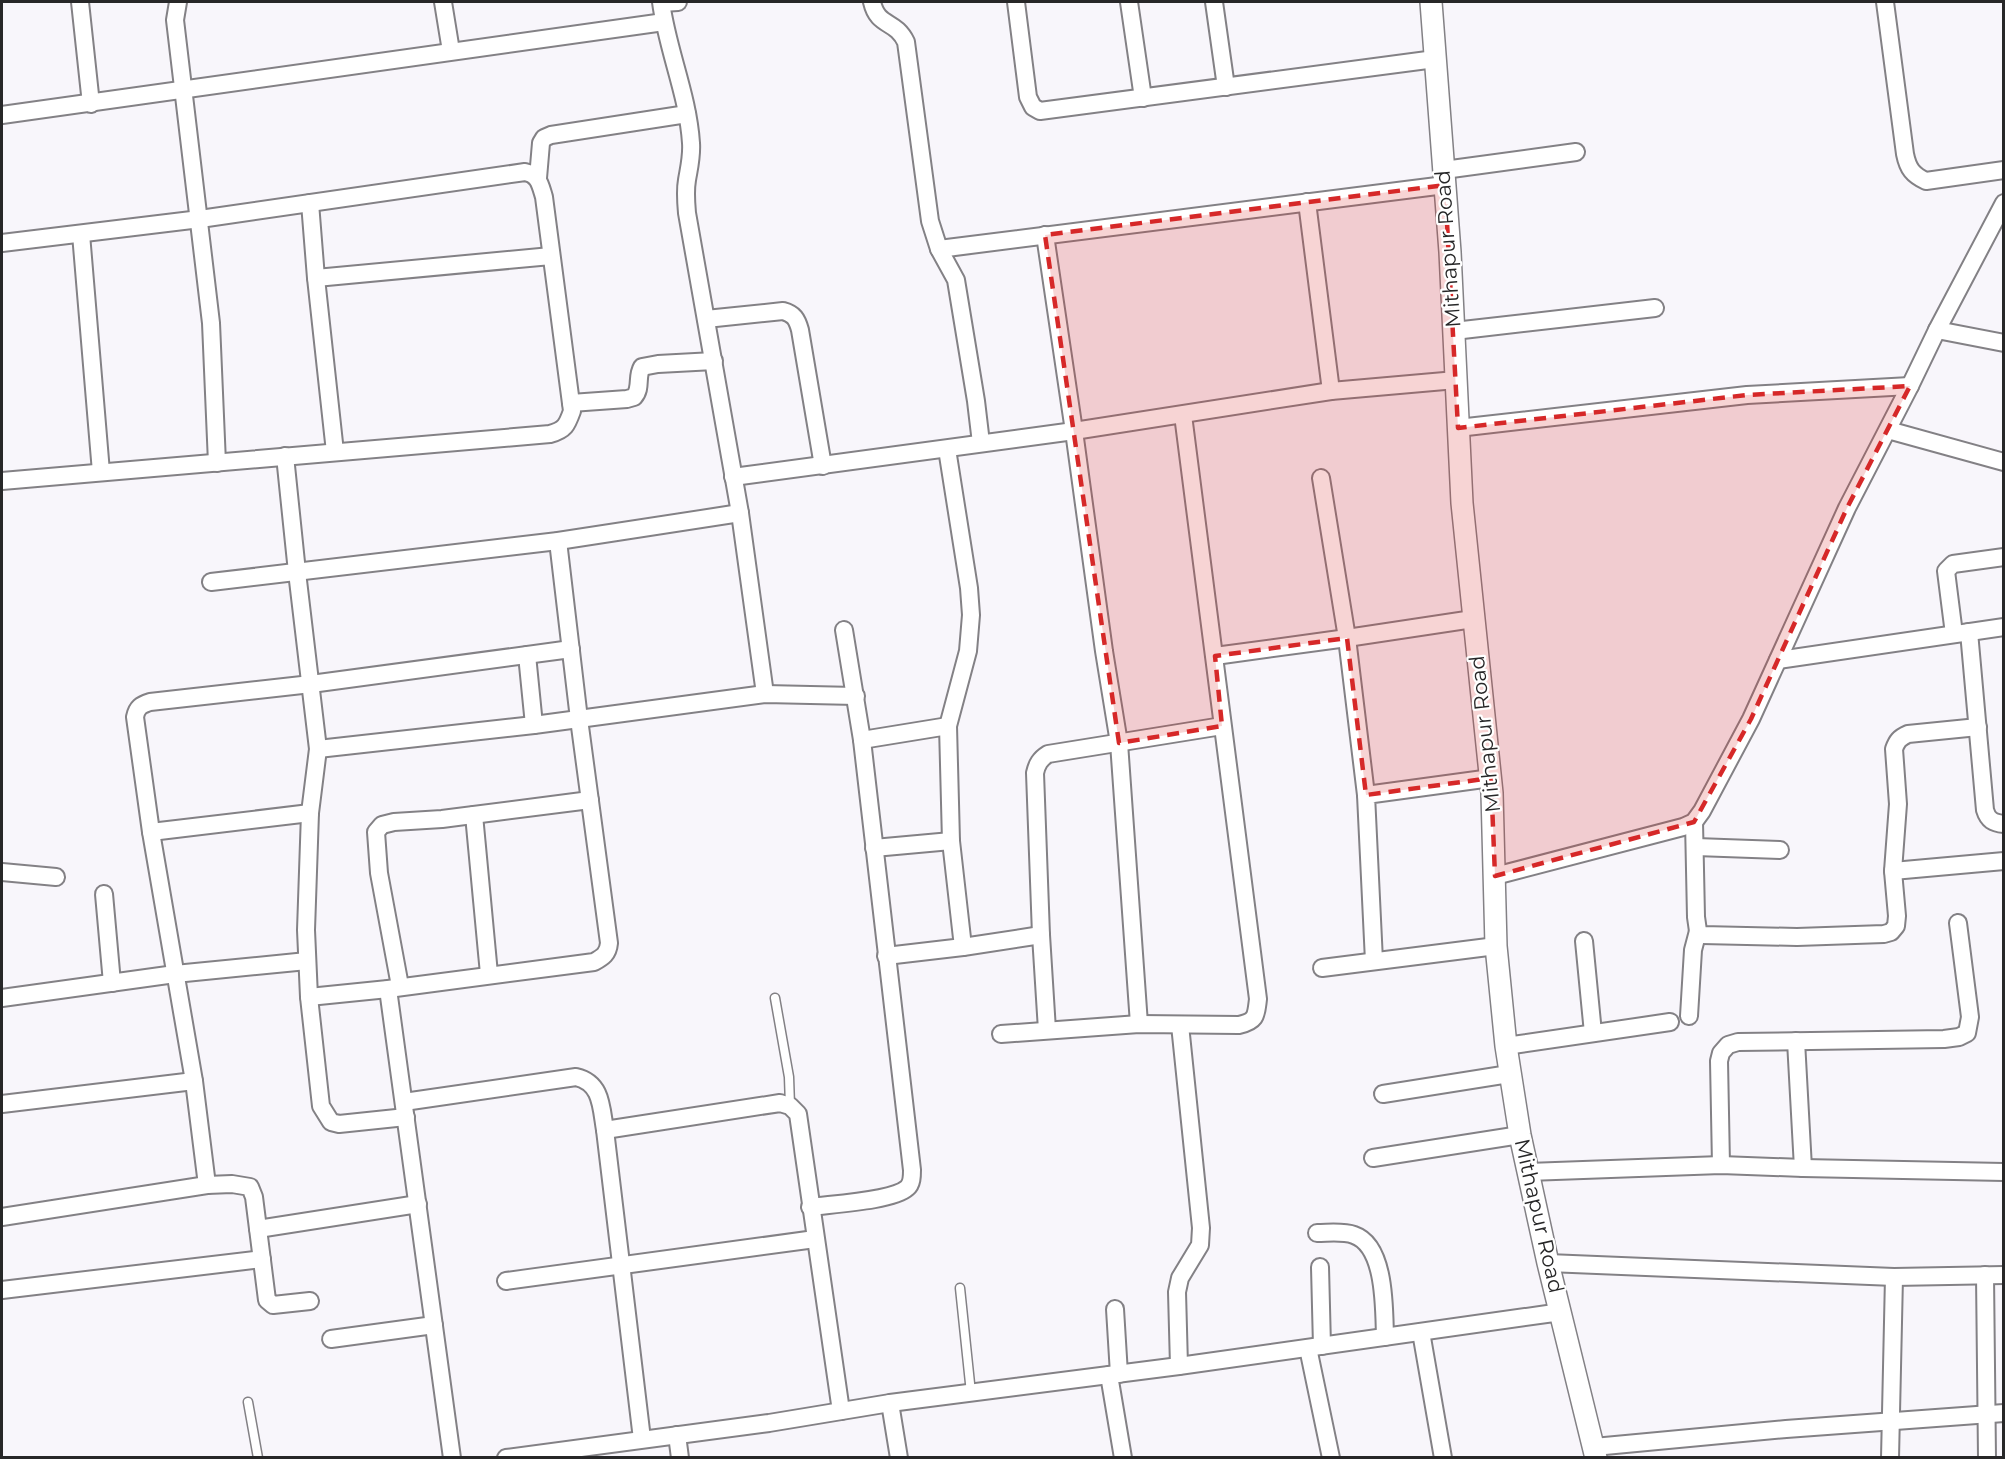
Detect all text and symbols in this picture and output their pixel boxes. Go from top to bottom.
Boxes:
street label: Mithapur Road [1430,169,1465,329]
street label: Mithapur Road [1464,654,1505,814]
street label: Mithapur Road [1510,1136,1569,1296]

